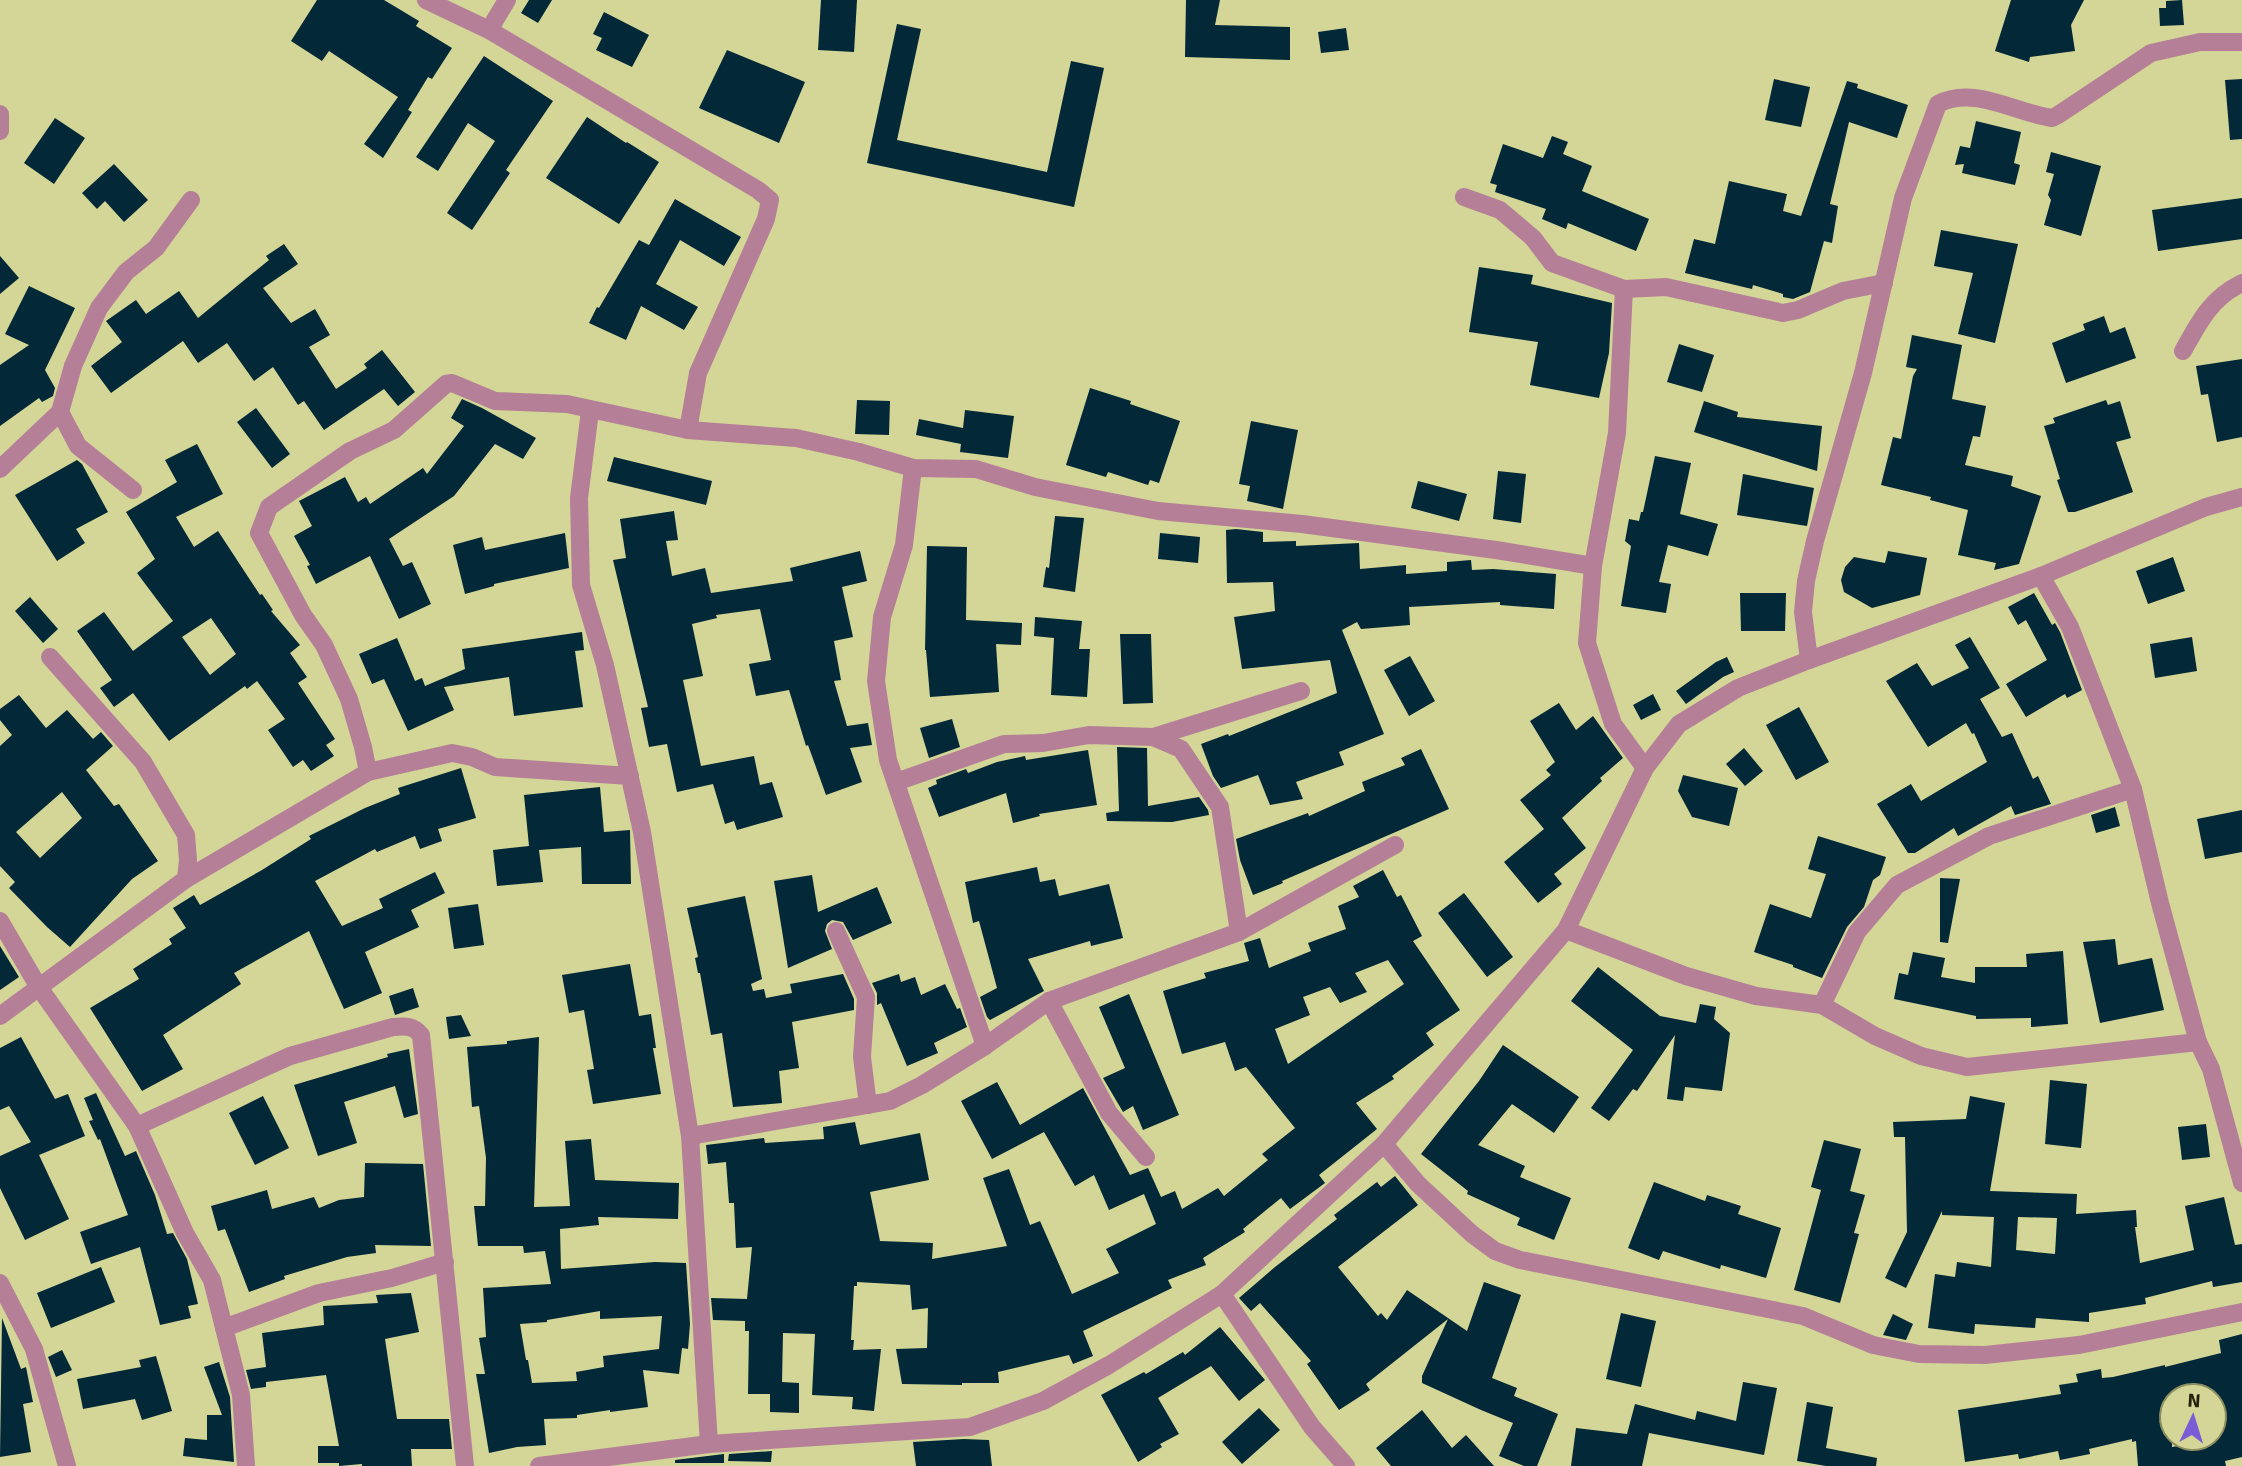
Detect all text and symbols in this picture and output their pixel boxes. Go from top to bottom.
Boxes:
north arrow [2158,1382,2228,1452]
text: N [2187,1389,2202,1413]

